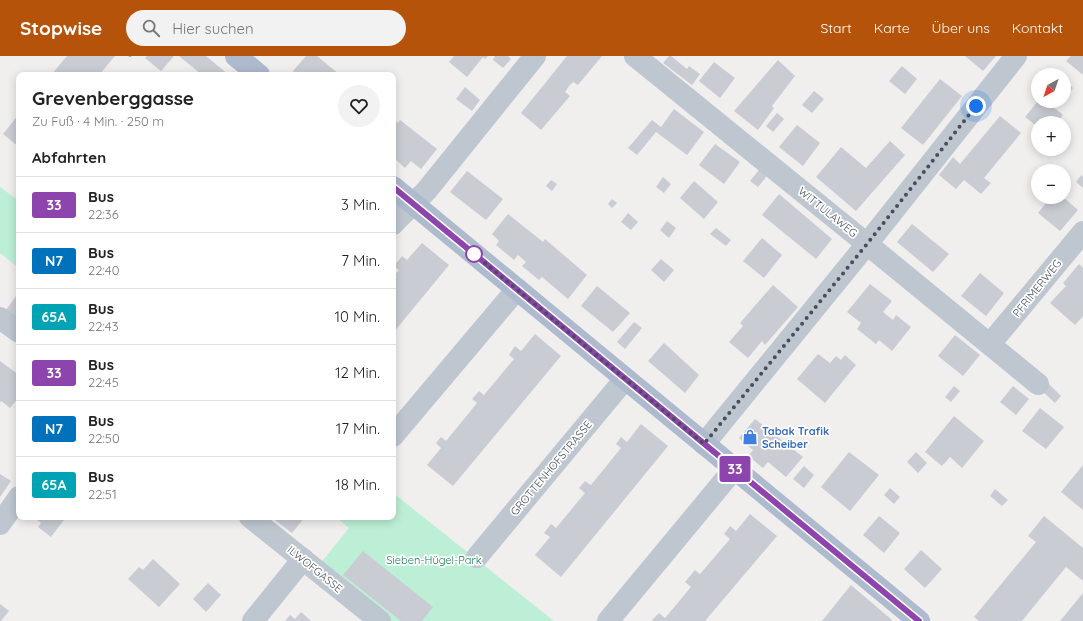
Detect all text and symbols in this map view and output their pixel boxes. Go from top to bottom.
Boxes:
search box [126,10,406,46]
text: Stopwise [20,16,102,40]
icon: search [140,17,162,39]
text: Hier suchen [172,19,254,38]
text: Start [820,19,852,37]
text: Karte [874,19,910,37]
text: Über uns [932,19,990,37]
text: Kontakt [1012,19,1063,37]
north arrow [1031,68,1071,108]
map controls [1031,68,1071,204]
button: heart [338,85,380,127]
text: Grevenberggasse [32,86,194,110]
your location [966,96,986,116]
text: Zu Fuß · 4 Min. · 250 m [32,113,164,129]
button: + [1031,116,1071,156]
text: Abfahrten [32,148,106,167]
button: − [1031,164,1071,204]
street label: WITTULAWEG [796,184,860,240]
text: Bus [88,187,114,206]
text: 3 Min. [341,195,380,214]
text: 33 [46,196,62,214]
text: 22:36 [88,206,119,222]
text: Bus [88,243,114,262]
unlabelled marker [465,245,483,263]
text: 7 Min. [341,251,380,270]
text: N7 [45,252,63,270]
street label: PFRIMERWEG [1009,256,1065,320]
text: 22:40 [88,262,119,278]
text: Bus [88,299,114,318]
text: 10 Min. [334,307,380,326]
text: 65A [42,308,66,326]
text: 22:43 [88,318,119,334]
text: Bus [88,355,114,374]
text: 12 Min. [335,363,380,382]
text: 33 [46,364,62,382]
text: 22:45 [88,374,119,390]
text: Bus [88,411,114,430]
street label: GROTTENHOFSTRASSE [507,418,595,518]
text: 17 Min. [336,419,380,438]
text: N7 [45,420,63,438]
place label: Tabak Trafik Scheiber [762,424,829,451]
shop icon: Tabak Trafik Scheiber [741,428,759,446]
text: 22:50 [88,430,120,446]
line badge: 33 [717,456,753,482]
text: 33 [727,460,743,478]
text: Bus [88,467,114,486]
text: 18 Min. [335,475,380,494]
text: 65A [42,476,66,494]
text: 22:51 [88,486,117,502]
street label: ILWOFGASSE [285,543,345,595]
park label: Sieben-Hügel-Park [386,553,482,567]

